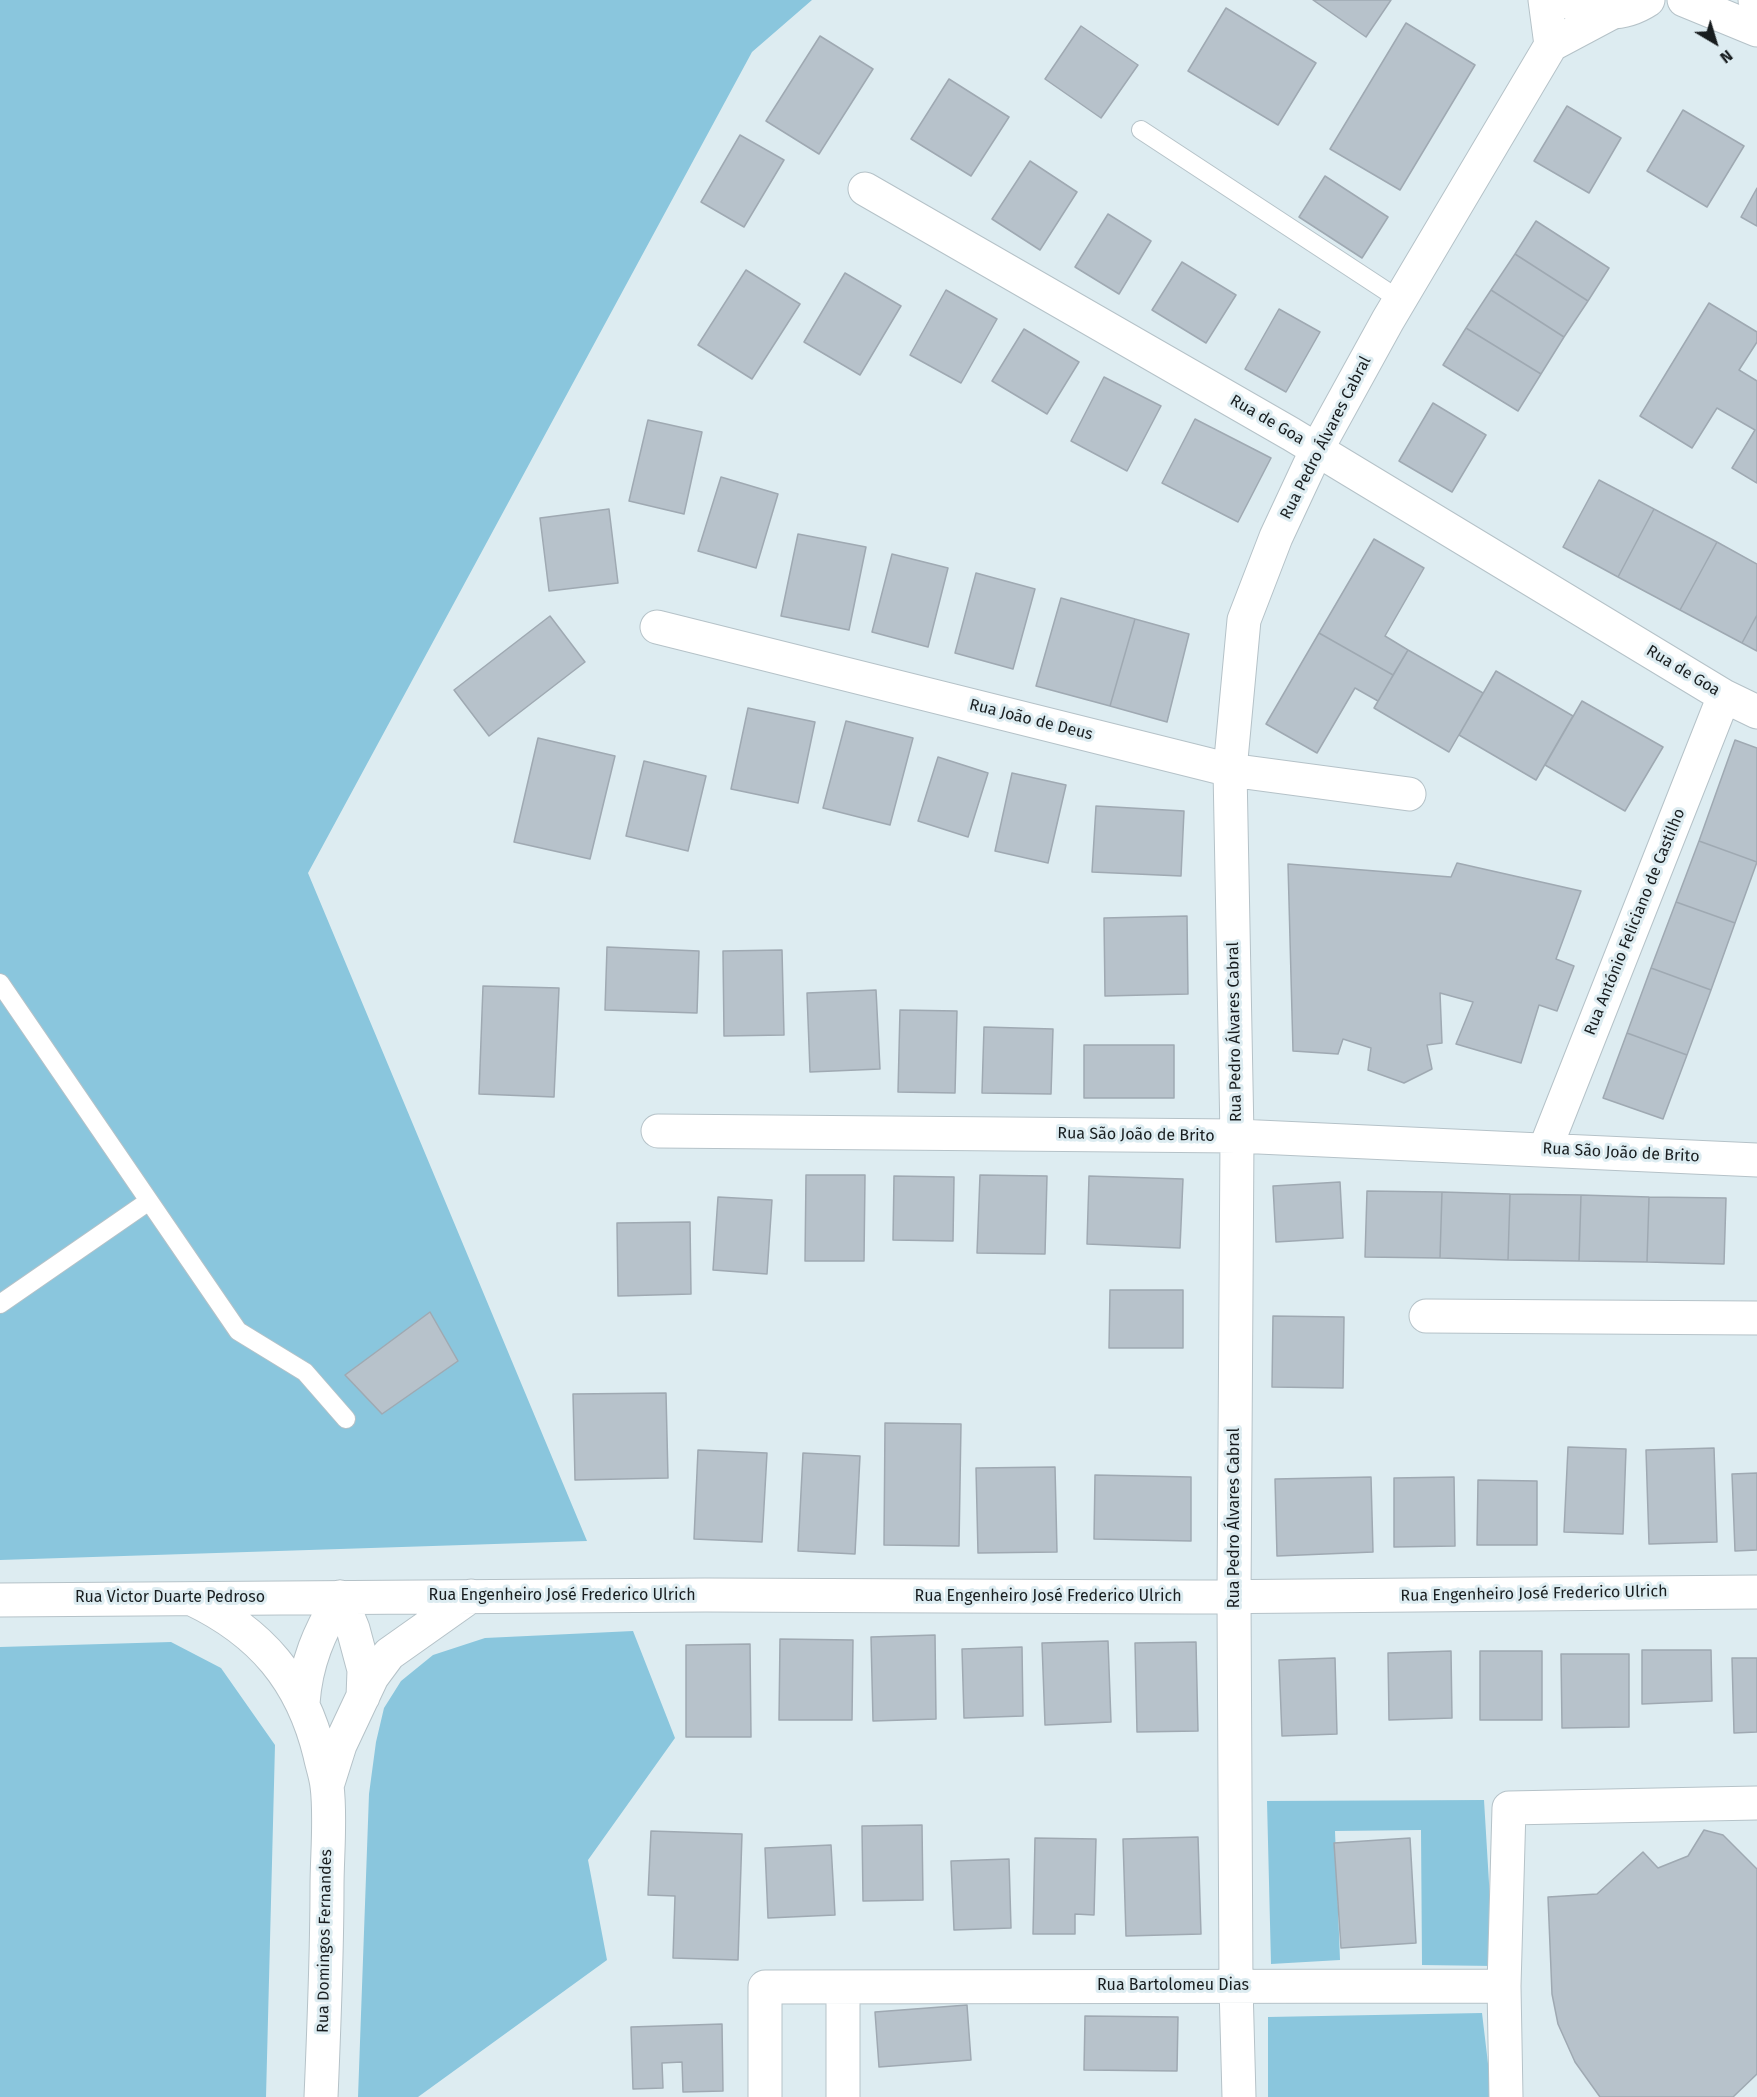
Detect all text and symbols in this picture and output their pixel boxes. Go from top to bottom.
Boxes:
north arrow [1685,12,1745,72]
text: N [1716,46,1736,67]
street label: Rua Pedro Álvares Cabral [1277,353,1375,523]
street label: Rua de Goa [1226,391,1308,449]
street label: Rua de Goa [1643,642,1723,700]
street label: Rua João de Deus [967,695,1095,745]
street label: Rua António Feliciano de Castilho [1581,806,1689,1038]
street label: Rua Pedro Álvares Cabral [1224,942,1246,1122]
street label: Rua São João de Brito [1057,1124,1215,1146]
street label: Rua São João de Brito [1542,1139,1700,1167]
street label: Rua Pedro Álvares Cabral [1225,1428,1245,1608]
street label: Rua Engenheiro José Frederico Ulrich [1400,1582,1668,1606]
street label: Rua Engenheiro José Frederico Ulrich [428,1586,696,1606]
street label: Rua Engenheiro José Frederico Ulrich [914,1587,1182,1607]
street label: Rua Victor Duarte Pedroso [75,1588,265,1608]
street label: Rua Domingos Fernandes [314,1849,336,2033]
street label: Rua Bartolomeu Dias [1097,1976,1249,1996]

